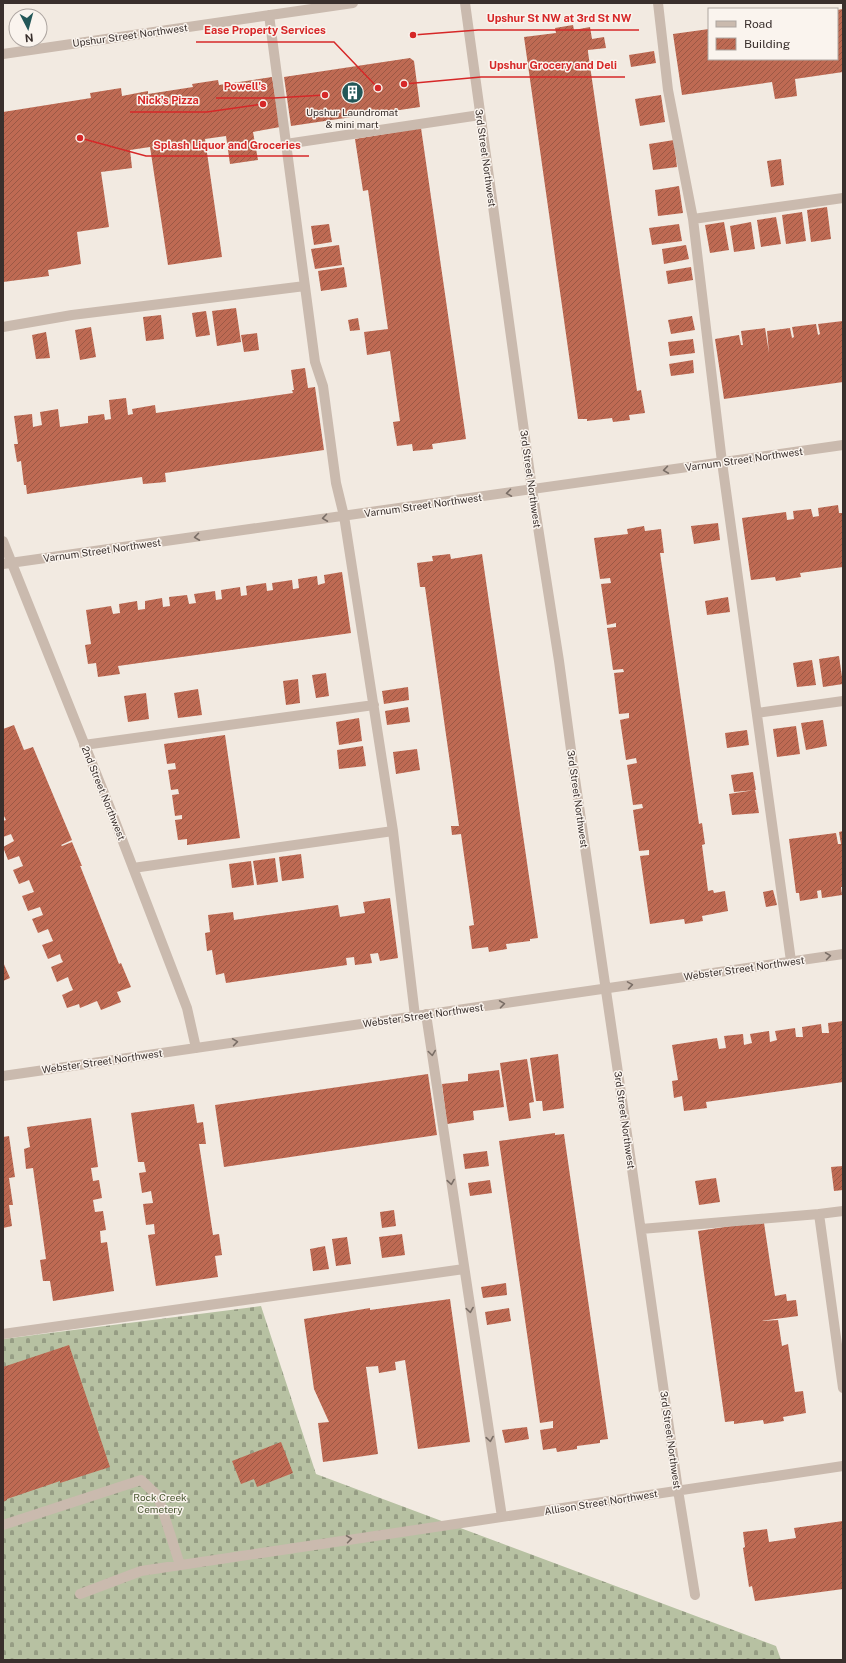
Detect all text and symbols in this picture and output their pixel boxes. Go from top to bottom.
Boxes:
callout: Upshur St NW at 3rd St NW [478,7,639,30]
north arrow [8,8,48,48]
legend [708,8,838,60]
text: Upshur St NW at 3rd St NW [487,12,632,24]
text: Road [744,17,772,31]
callout: Ease Property Services [196,19,334,42]
street label: Upshur Street Northwest [72,21,188,49]
text: Ease Property Services [204,24,326,36]
text: N [24,32,34,44]
text: Building [744,37,790,51]
callout: Upshur Grocery and Deli [481,54,625,77]
text: Upshur Grocery and Deli [489,59,617,71]
callout: Powell's [216,75,274,98]
building icon: Upshur Laundromat & mini mart [339,79,365,105]
text: Powell's [224,80,267,92]
callout: Nick's Pizza [130,89,207,112]
text: Nick's Pizza [137,94,199,106]
place label: Upshur Laundromat & mini mart [306,106,398,130]
street label: 3rd Street Northwest [473,108,499,208]
callout: Splash Liquor and Groceries [146,133,309,156]
text: Splash Liquor and Groceries [153,139,301,151]
street label: 3rd Street Northwest [518,429,544,529]
street label: Varnum Street Northwest [684,445,804,473]
one-way arrow [663,465,669,474]
one-way arrow [506,488,513,497]
street label: Varnum Street Northwest [363,491,483,519]
one-way arrow [322,514,328,523]
one-way arrow [194,532,200,541]
street label: Varnum Street Northwest [42,536,162,564]
street label: 2nd Street Northwest [80,744,128,842]
street label: 3rd Street Northwest [565,749,591,849]
one-way arrow [825,952,831,961]
street label: Webster Street Northwest [683,954,805,982]
one-way arrow [627,981,634,989]
one-way arrow [499,1000,505,1009]
street label: Webster Street Northwest [362,1001,484,1029]
one-way arrow [232,1038,238,1047]
street label: Webster Street Northwest [41,1047,163,1075]
one-way arrow [427,1050,436,1056]
street label: 3rd Street Northwest [612,1070,638,1170]
one-way arrow [446,1179,455,1185]
one-way arrow [465,1307,474,1313]
street label: 3rd Street Northwest [658,1390,684,1490]
one-way arrow [485,1436,494,1442]
street label: Allison Street Northwest [543,1487,659,1517]
park label: Rock Creek Cemetery [133,1491,187,1515]
one-way arrow [345,1535,352,1544]

